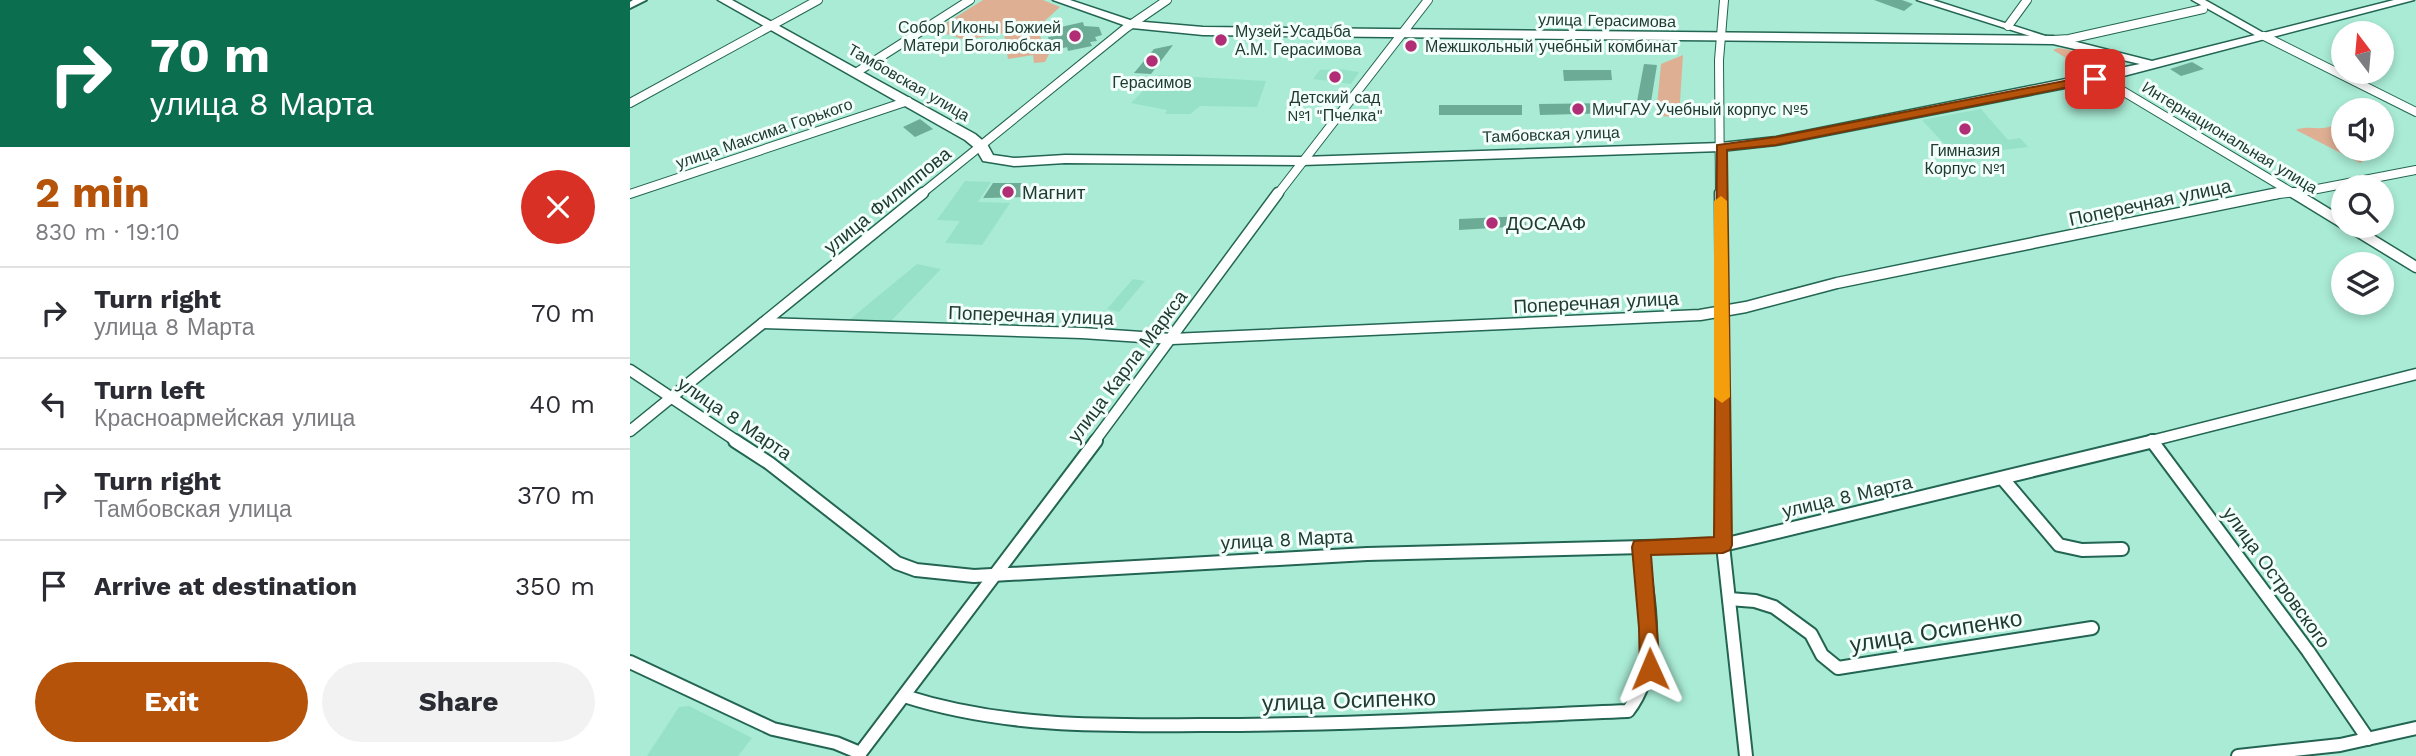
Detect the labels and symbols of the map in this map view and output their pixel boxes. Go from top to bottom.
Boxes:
street label: улица Герасимова [1538,10,1676,31]
place label: Собор Иконы Божией Матери Боголюбская [898,18,1061,55]
north arrow [2331,21,2394,84]
place label: Музей-Усадьба А.М. Герасимова [1235,22,1361,59]
marker: Собор Иконы Божией Матери Боголюбская [1067,28,1083,44]
marker: Музей-Усадьба А.М. Герасимова [1213,32,1229,48]
place label: Межшкольный учебный комбинат [1425,37,1678,56]
marker: Межшкольный учебный комбинат [1403,38,1419,54]
street label: Тамбовская улица [844,40,973,125]
pin [2065,49,2125,109]
marker: Герасимов [1144,53,1160,69]
marker: Детский сад №1 "Пчелка" [1327,69,1343,85]
place label: Герасимов [1112,73,1192,92]
street label: Интернациональная улица [2139,77,2321,197]
place label: Детский сад №1 "Пчелка" [1287,88,1383,125]
street label: улица Максима Горького [673,94,855,173]
place label: МичГАУ Учебный корпус №5 [1592,100,1809,119]
marker: МичГАУ Учебный корпус №5 [1570,101,1586,117]
marker: Гимназия Корпус №1 [1957,121,1973,137]
street label: Тамбовская улица [1482,123,1620,146]
place label: Гимназия Корпус №1 [1925,141,2005,178]
street label: улица Филиппова [819,142,956,259]
street label: Поперечная улица [2067,174,2234,231]
place label: Магнит [1022,181,1086,204]
marker: Магнит [1000,184,1016,200]
place label: ДОСААФ [1506,212,1586,235]
marker: ДОСААФ [1484,215,1500,231]
street label: улица Карла Маркса [1063,285,1192,447]
street label: Поперечная улица [1513,287,1680,318]
street label: Поперечная улица [948,301,1115,330]
street label: улица 8 Марта [673,372,797,465]
street label: улица 8 Марта [1780,470,1915,523]
street label: улица Островского [2218,502,2335,652]
street label: улица 8 Марта [1220,525,1354,554]
street label: улица Осипенко [1848,605,2024,658]
position arrow [1613,632,1687,706]
street label: улица Осипенко [1261,684,1437,717]

